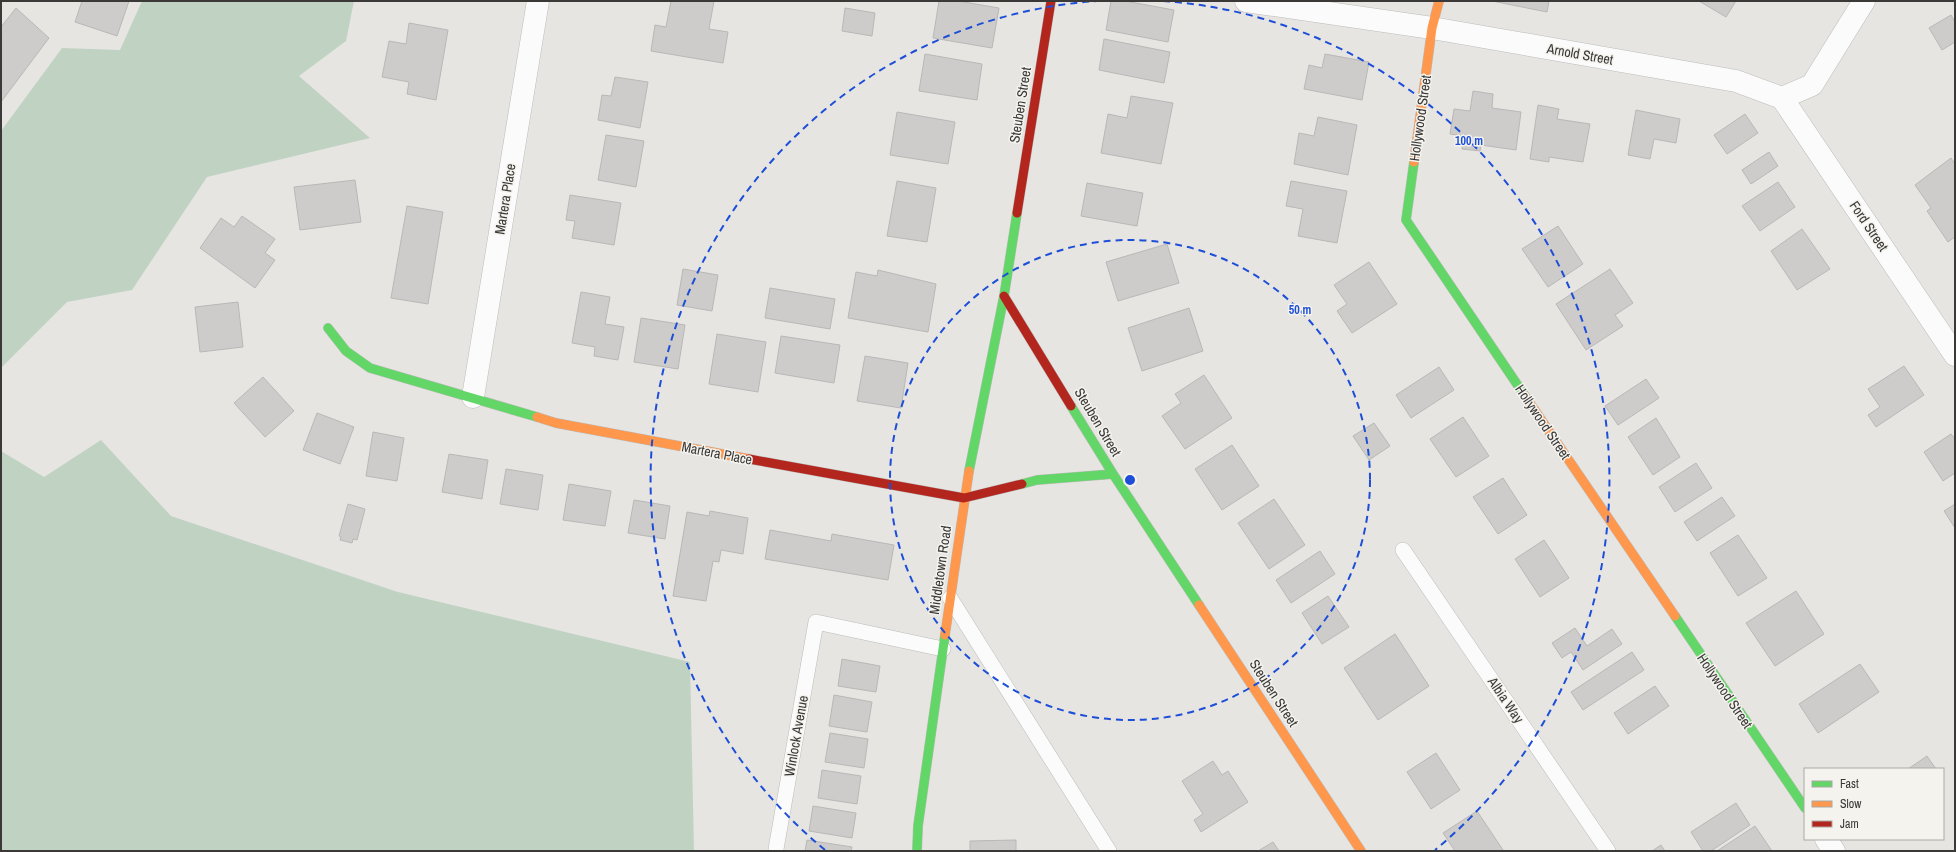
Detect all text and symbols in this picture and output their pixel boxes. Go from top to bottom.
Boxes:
street label: Arnold Street [1544,39,1615,69]
street label: Steuben Street [1005,66,1035,144]
street label: Hollywood Street [1405,74,1435,162]
text: 100 m [1455,133,1483,149]
street label: Martera Place [491,162,519,236]
street label: Ford Street [1846,197,1892,255]
text: 50 m [1289,302,1311,318]
street label: Hollywood Street [1511,381,1575,463]
street label: Steuben Street [1071,385,1125,459]
street label: Martera Place [680,437,754,469]
centre of rings [1123,473,1137,487]
street label: Middletown Road [925,525,955,615]
street label: Hollywood Street [1693,650,1757,732]
street label: Steuben Street [1246,656,1302,730]
street label: Albia Way [1483,673,1528,727]
street label: Winlock Avenue [780,694,812,778]
legend [1804,768,1944,840]
text: Fast [1840,776,1859,792]
text: Slow [1840,796,1862,812]
text: Jam [1840,816,1859,832]

